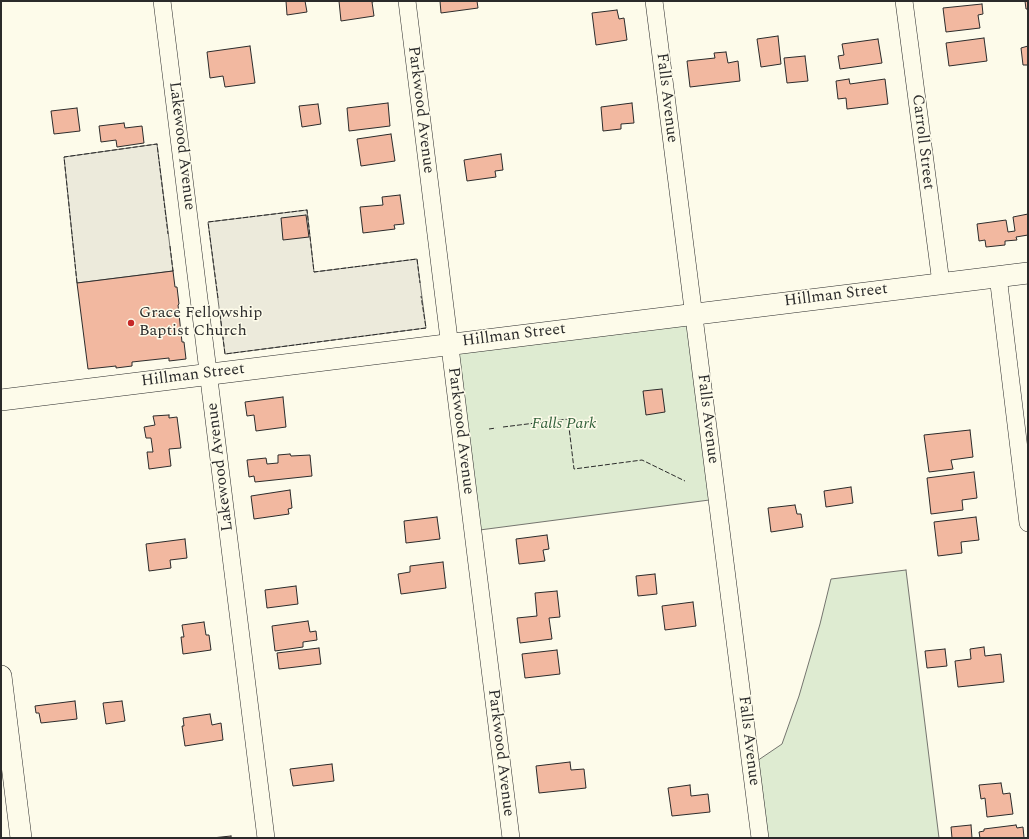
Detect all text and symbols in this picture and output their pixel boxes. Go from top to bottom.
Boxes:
street label: Parkwood Avenue [403,45,437,175]
street label: Falls Avenue [651,52,681,144]
street label: Lakewood Avenue [164,81,198,211]
street label: Carroll Street [907,93,937,191]
street label: Hillman Street [783,280,889,312]
place label: Grace Fellowship Baptist Church [139,304,262,342]
marker: Grace Fellowship Baptist Church [126,318,136,328]
street label: Hillman Street [461,320,567,352]
street label: Hillman Street [140,360,246,392]
street label: Parkwood Avenue [443,366,477,496]
street label: Falls Avenue [692,373,722,465]
street label: Lakewood Avenue [204,402,238,532]
park label: Falls Park [532,415,596,435]
street label: Parkwood Avenue [483,688,517,818]
street label: Falls Avenue [733,695,763,787]

